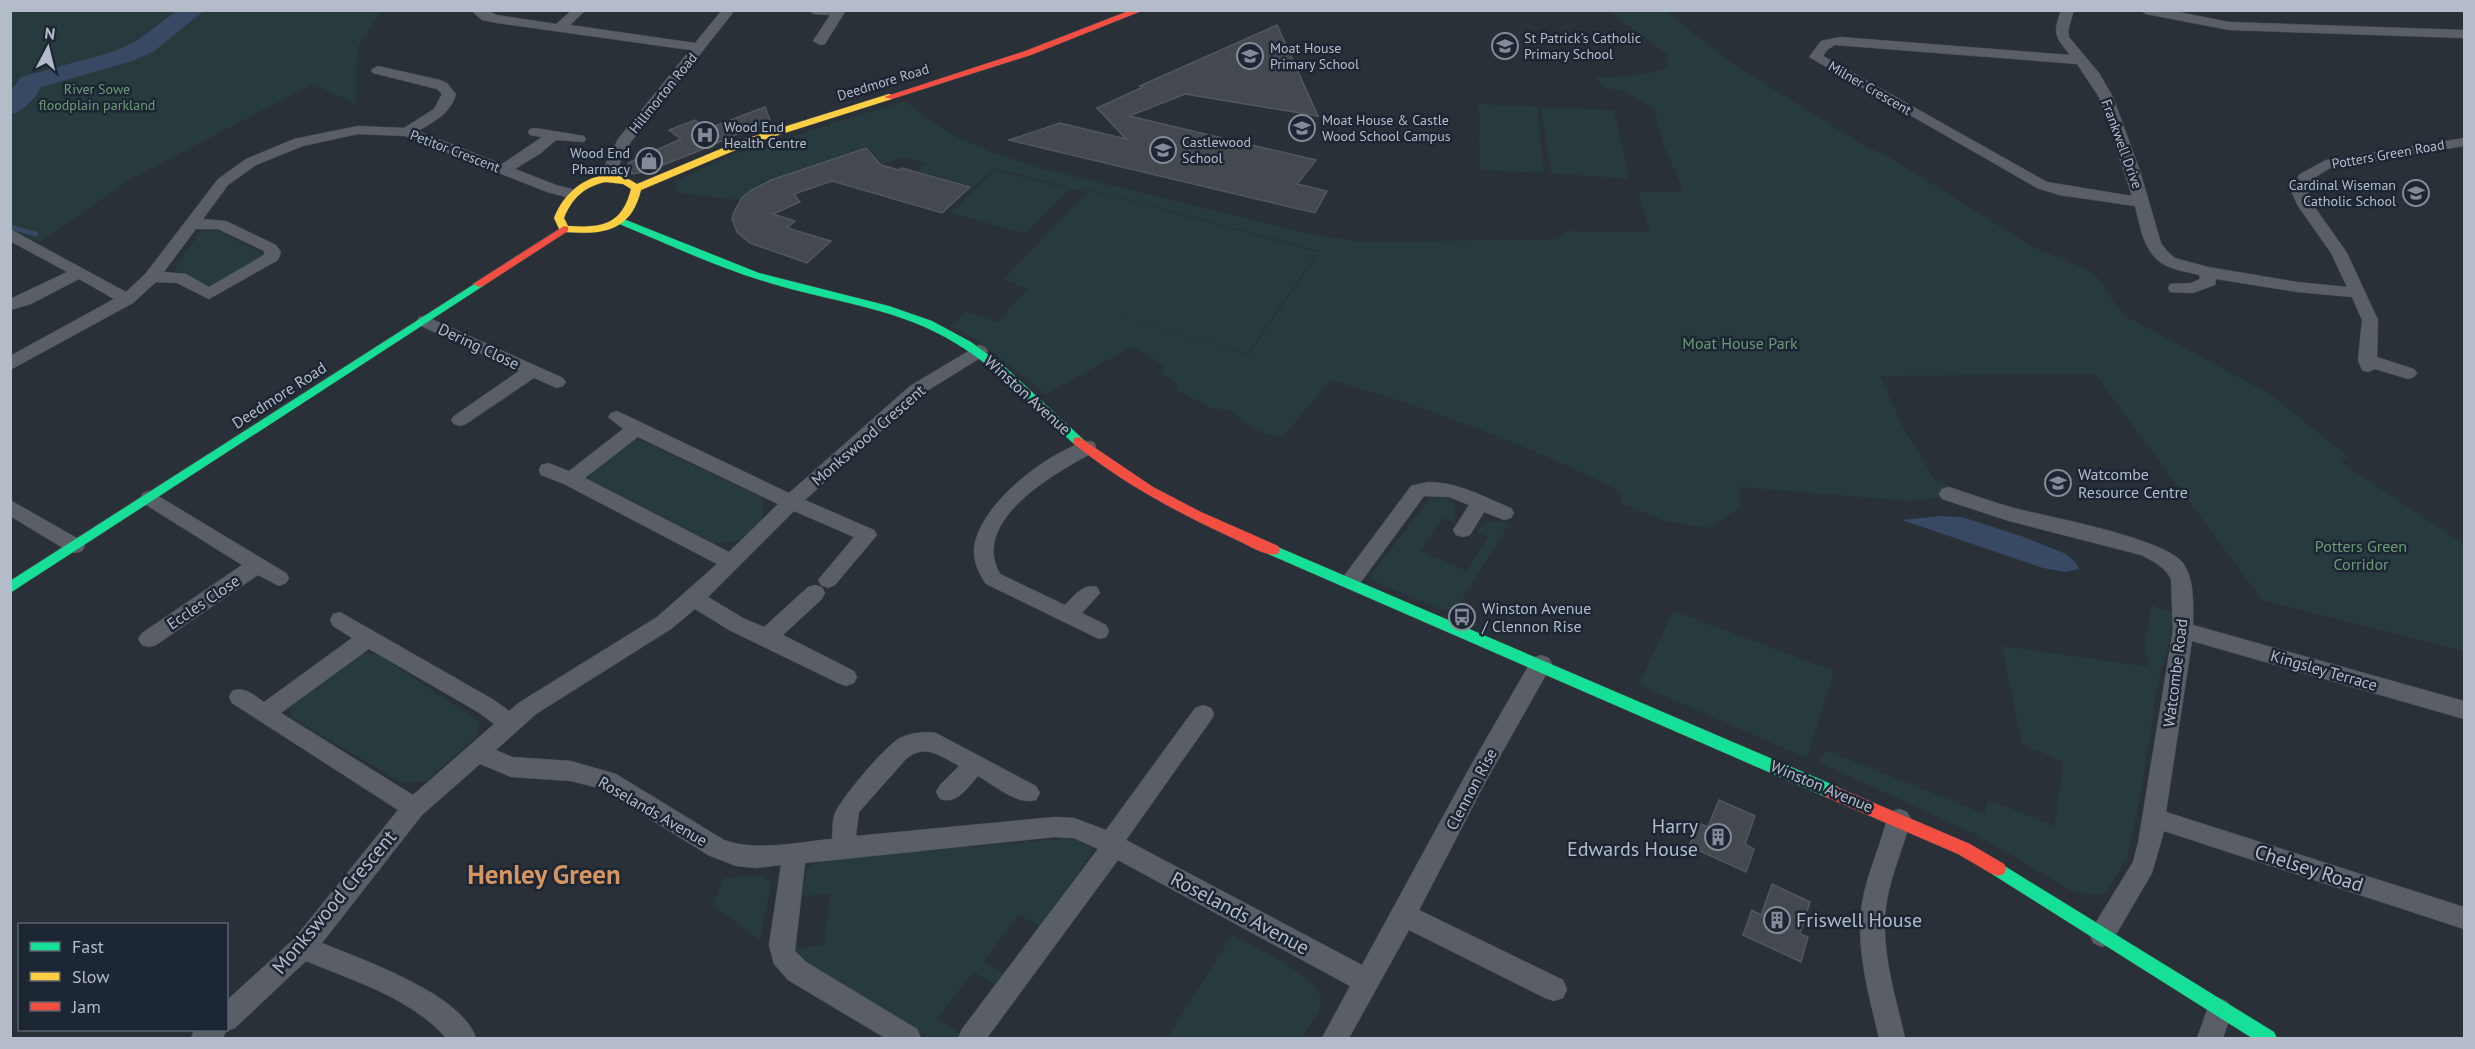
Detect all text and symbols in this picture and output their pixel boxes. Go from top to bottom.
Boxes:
north arrow [18,18,78,78]
text: N [43,23,56,44]
place label: St Patrick's Catholic Primary School [1524,29,1641,63]
school or university icon: St Patrick's Catholic Primary School [1490,31,1520,61]
place label: Moat House Primary School [1270,39,1359,73]
school or university icon: Moat House Primary School [1235,41,1265,71]
street label: Hillmorton Road [625,49,701,137]
street label: Milner Crescent [1825,57,1915,119]
street label: Deedmore Road [835,60,931,104]
park label: River Sowe floodplain parkland [39,80,155,114]
street label: Frankwell Drive [2097,97,2147,191]
place label: Moat House & Castle Wood School Campus [1322,111,1451,145]
school or university icon: Moat House & Castle Wood School Campus [1287,113,1317,143]
place label: Wood End Health Centre [724,118,807,152]
hospital icon: Wood End Health Centre [690,120,720,150]
street label: Petitor Crescent [408,126,503,176]
place label: Castlewood School [1182,133,1251,167]
school or university icon: Castlewood School [1148,135,1178,165]
street label: Potters Green Road [2330,135,2446,173]
place label: Wood End Pharmacy [570,144,630,178]
shop icon: Wood End Pharmacy [634,146,664,176]
place label: Cardinal Wiseman Catholic School [2289,176,2396,210]
school or university icon: Cardinal Wiseman Catholic School [2401,178,2431,208]
street label: Dering Close [435,319,523,373]
park label: Moat House Park [1682,333,1798,353]
street label: Winston Avenue [981,351,1075,439]
street label: Deedmore Road [228,357,330,433]
street label: Monkswood Crescent [807,380,929,490]
place label: Watcombe Resource Centre [2078,464,2188,502]
school or university icon: Watcombe Resource Centre [2043,468,2073,498]
park label: Potters Green Corridor [2315,536,2407,574]
street label: Eccles Close [163,570,243,634]
place label: Winston Avenue / Clennon Rise [1481,598,1591,636]
bus stop icon: Winston Avenue / Clennon Rise [1447,602,1477,632]
street label: Watcombe Road [2158,618,2192,728]
street label: Kingsley Terrace [2268,645,2380,695]
street label: Clennon Rise [1441,745,1501,833]
street label: Winston Avenue [1768,755,1876,817]
street label: Roselands Avenue [595,772,711,850]
place label: Harry Edwards House [1567,813,1699,862]
building icon: Harry Edwards House [1703,822,1733,852]
street label: Monkswood Crescent [266,824,402,979]
street label: Chelsey Road [2251,838,2367,898]
district label: Henley Green [467,857,621,891]
street label: Roselands Avenue [1166,866,1314,960]
building icon: Friswell House [1762,905,1792,935]
place label: Friswell House [1796,907,1922,933]
legend [18,923,228,1031]
text: Fast [72,935,104,958]
text: Slow [72,965,110,988]
text: Jam [71,995,101,1018]

